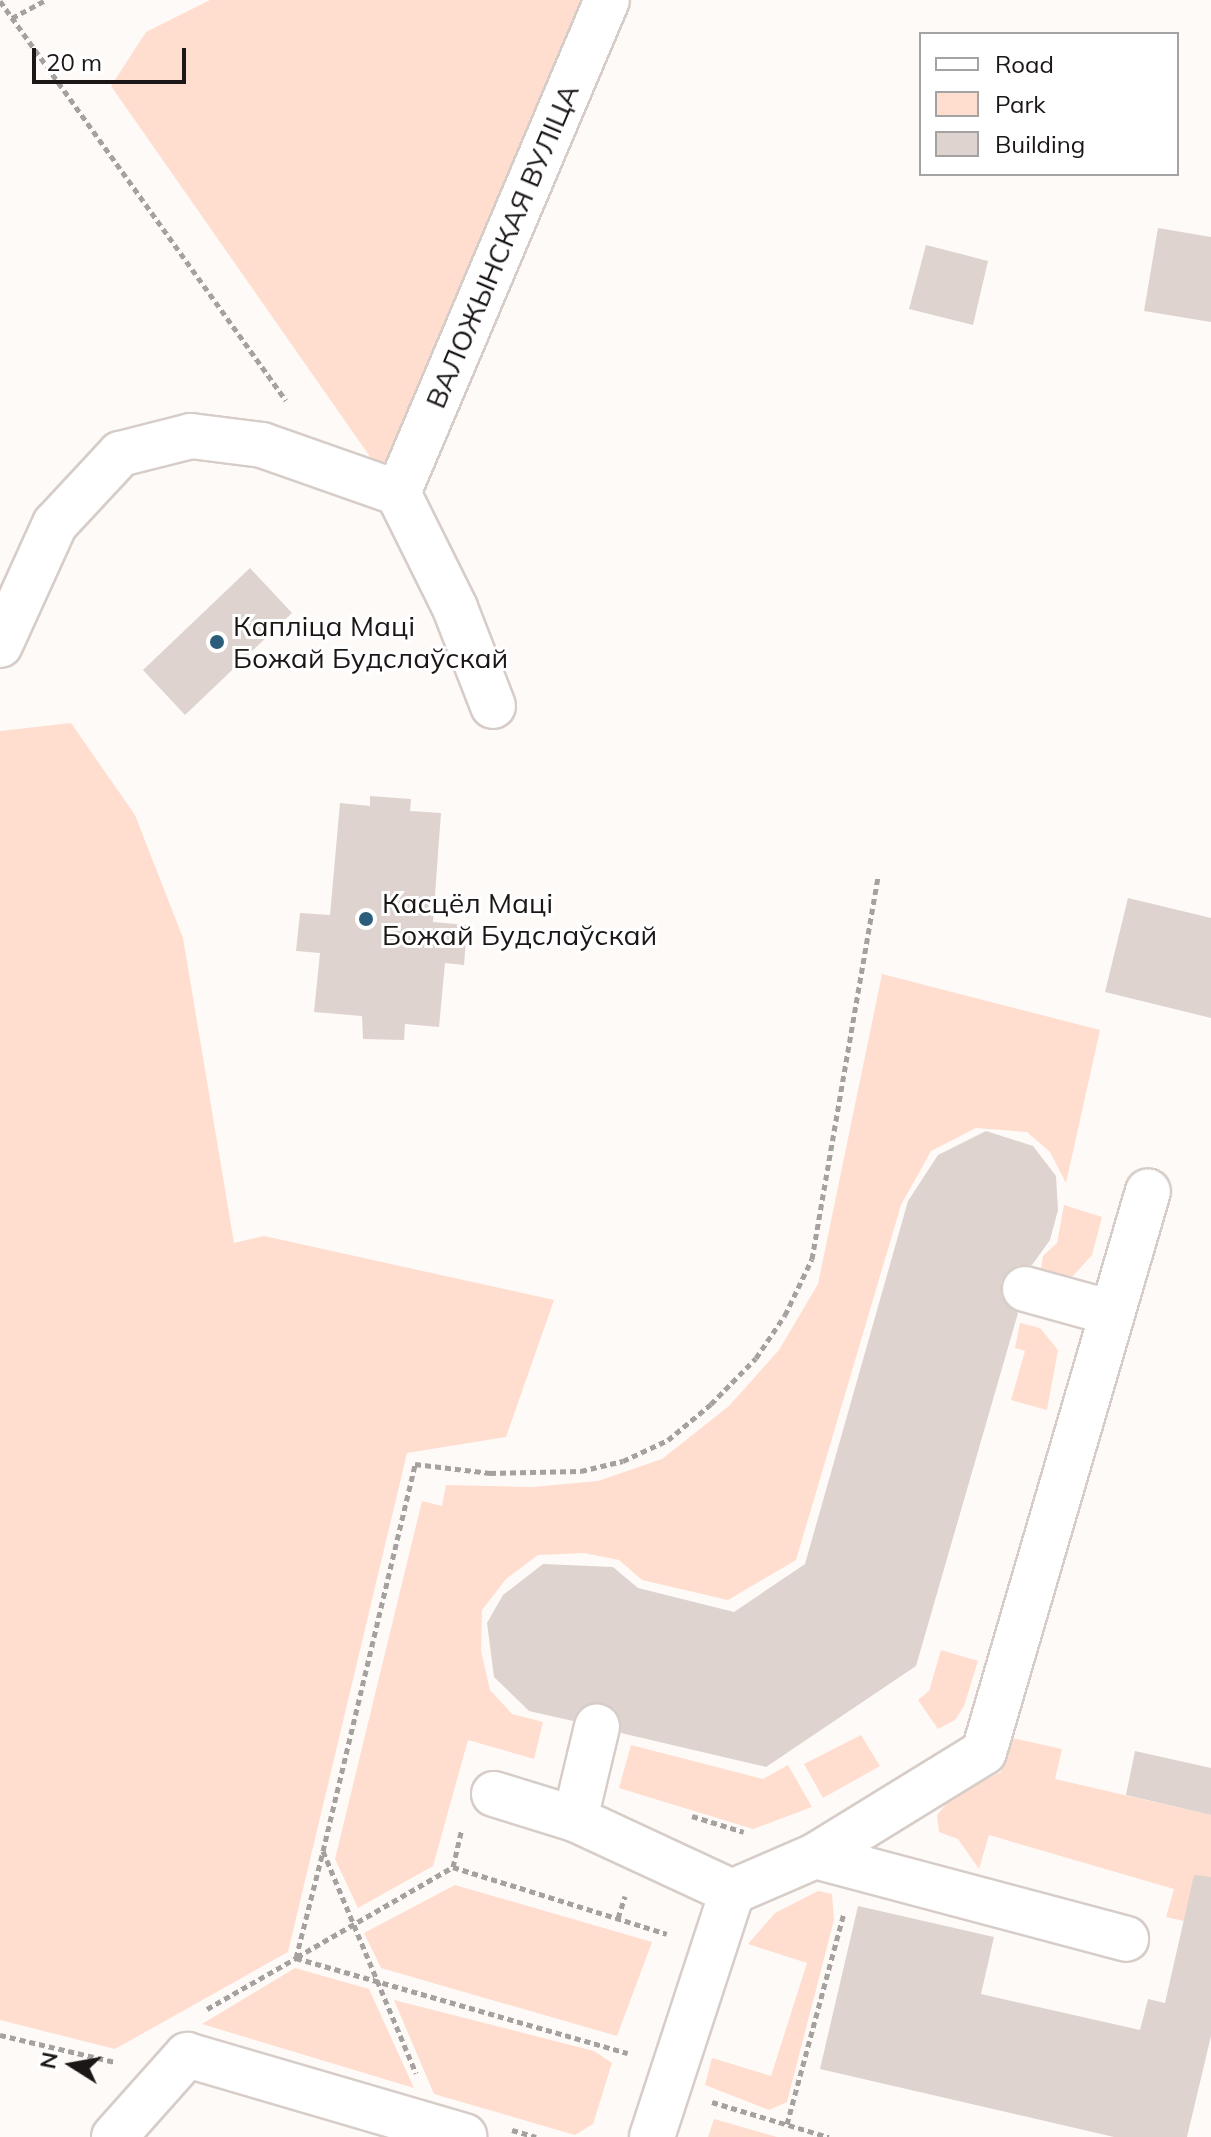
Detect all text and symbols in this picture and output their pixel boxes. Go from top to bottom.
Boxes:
scale bar [36,32,190,82]
legend [919,32,1179,176]
text: 20 m [46,47,102,77]
text: Road [995,49,1054,79]
street label: ВАЛОЖЫНСКАЯ ВУЛІЦА [418,79,586,413]
text: Park [995,89,1046,119]
text: Building [995,129,1085,159]
place label: Капліца Маці Божай Будслаўскай [233,609,508,675]
marker: Капліца Маці Божай Будслаўскай [208,633,226,651]
place label: Касцёл Маці Божай Будслаўскай [382,886,657,952]
marker: Касцёл Маці Божай Будслаўскай [357,910,375,928]
north arrow [32,2025,112,2105]
text: N [33,2050,64,2071]

